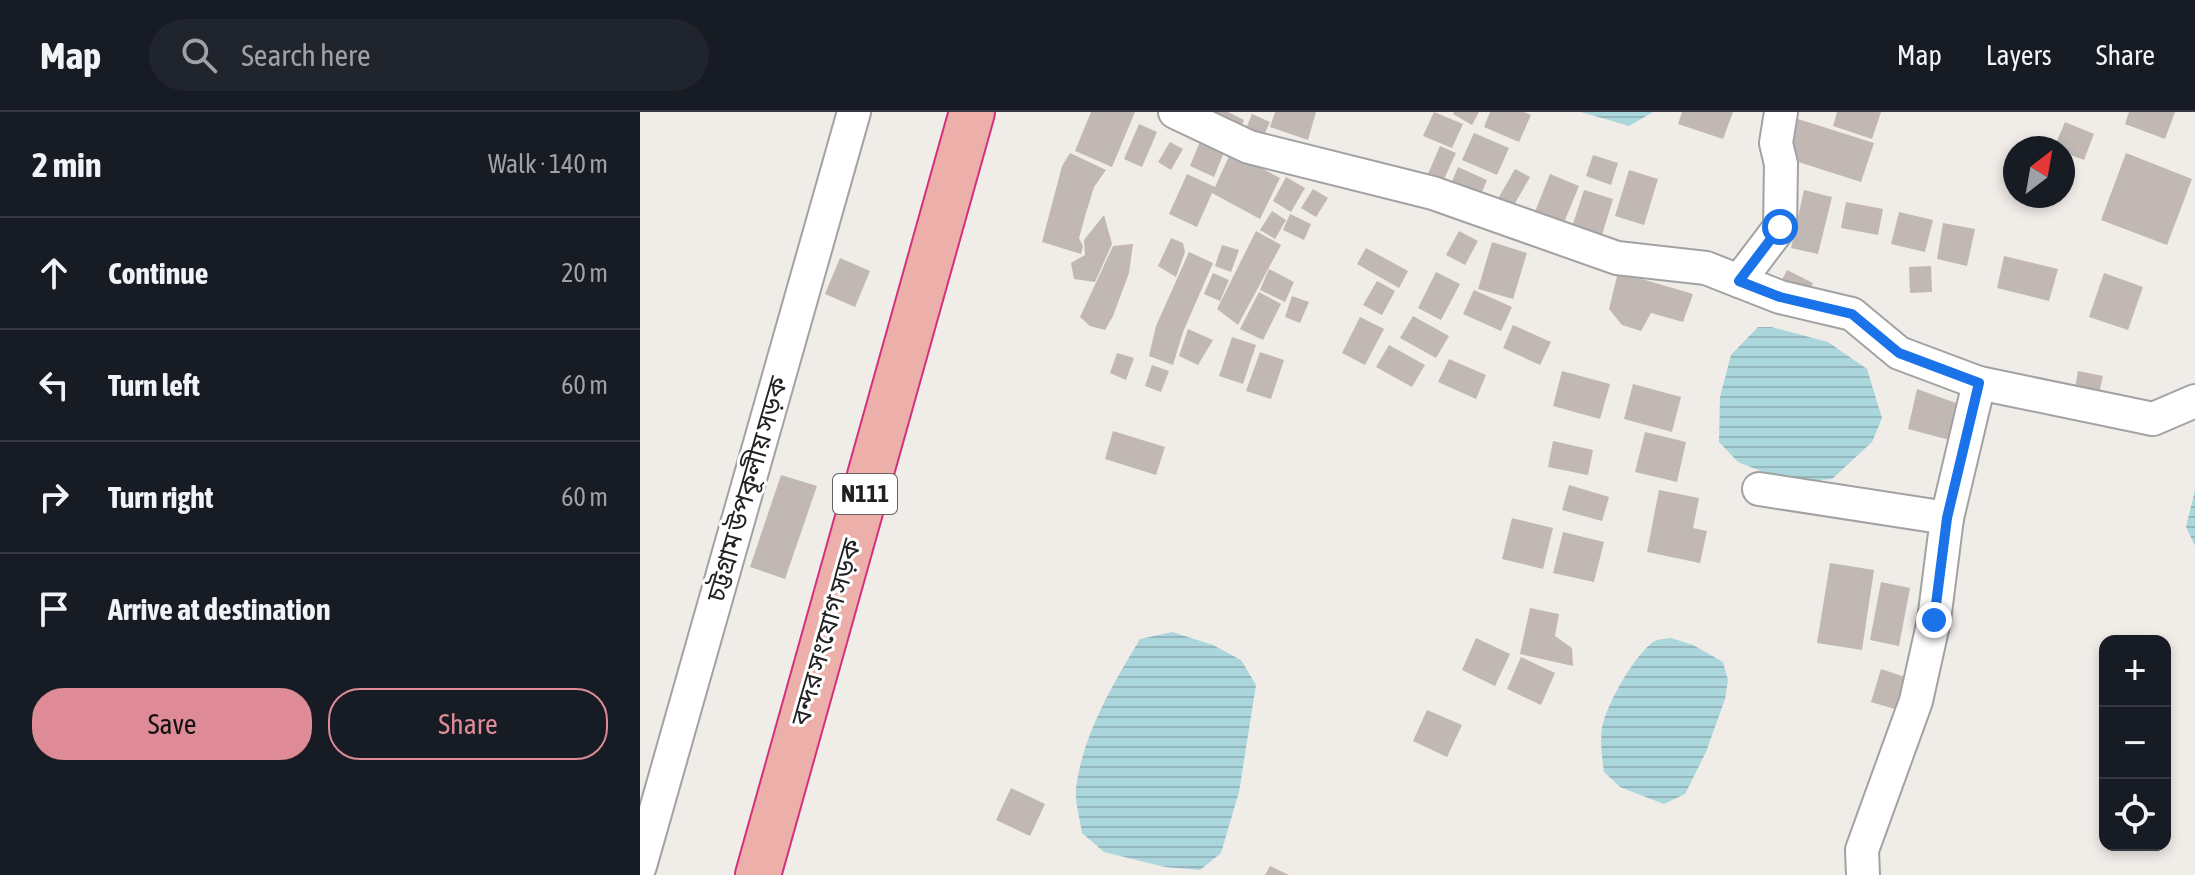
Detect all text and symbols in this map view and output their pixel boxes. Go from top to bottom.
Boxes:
search box [149,19,709,91]
icon: search [177,33,221,77]
text: Map [40,34,101,77]
text: Search here [241,38,371,72]
text: Map [1897,39,1942,71]
text: Layers [1986,39,2052,71]
text: Share [2096,39,2155,71]
north arrow [2003,136,2075,208]
text: 2 min [32,145,101,184]
text: Walk · 140 m [488,149,608,179]
route start [1762,209,1798,245]
icon: ahead [32,251,76,295]
text: Continue [108,256,208,290]
text: 20 m [561,258,608,288]
icon: left [32,363,76,407]
text: Turn left [108,368,200,402]
text: 60 m [561,370,608,400]
street label: চট্টগ্রাম উপকূলীয় সড়ক [700,372,795,606]
road number: N111 [833,474,897,514]
icon: right [32,475,76,519]
text: Turn right [108,480,214,514]
text: 60 m [561,482,608,512]
street label: বন্দর সংযোগ সড়ক [785,534,867,730]
icon: arrive [32,587,76,631]
text: Arrive at destination [108,592,330,626]
route end [1916,602,1952,638]
map controls [2099,635,2171,851]
button: + [2099,635,2171,707]
button: Save [32,688,312,760]
button: Share [328,688,608,760]
button: − [2099,707,2171,779]
button: locate [2099,779,2171,851]

